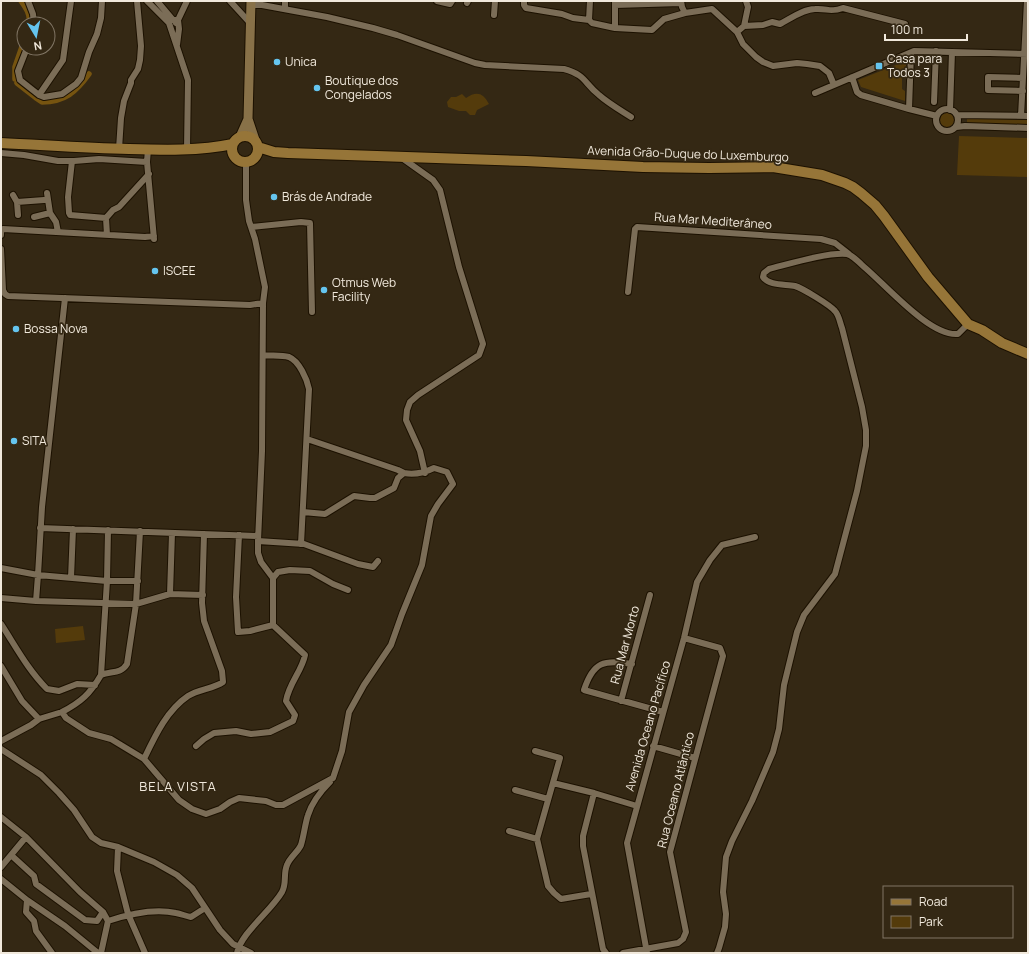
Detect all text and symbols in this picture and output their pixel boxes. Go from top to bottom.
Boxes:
north arrow [16,16,56,56]
scale bar [885,16,967,42]
text: 100 m [891,21,923,38]
text: N [33,38,43,54]
place label: Casa para Todos 3 [887,50,942,81]
place label: Unica [285,53,317,70]
marker: Unica [272,57,282,67]
marker: Casa para Todos 3 [874,61,884,71]
place label: Boutique dos Congelados [325,72,398,103]
marker: Boutique dos Congelados [312,83,322,93]
street label: Avenida Grão-Duque do Luxemburgo [587,141,789,166]
place label: Brás de Andrade [282,188,372,205]
marker: Brás de Andrade [269,192,279,202]
street label: Rua Mar Mediterâneo [654,208,772,233]
place label: ISCEE [163,262,196,279]
marker: ISCEE [150,266,160,276]
place label: Otmus Web Facility [332,274,396,305]
marker: Otmus Web Facility [319,285,329,295]
place label: Bossa Nova [24,320,88,337]
marker: Bossa Nova [11,324,21,334]
place label: SITA [22,432,47,449]
marker: SITA [9,436,19,446]
street label: Rua Mar Morto [606,604,643,686]
street label: Avenida Oceano Pacífico [621,659,674,793]
street label: Rua Oceano Atlântico [653,730,698,850]
district label: BELA VISTA [139,777,217,795]
legend [883,886,1013,938]
text: Road [919,893,947,910]
text: Park [919,913,944,930]

